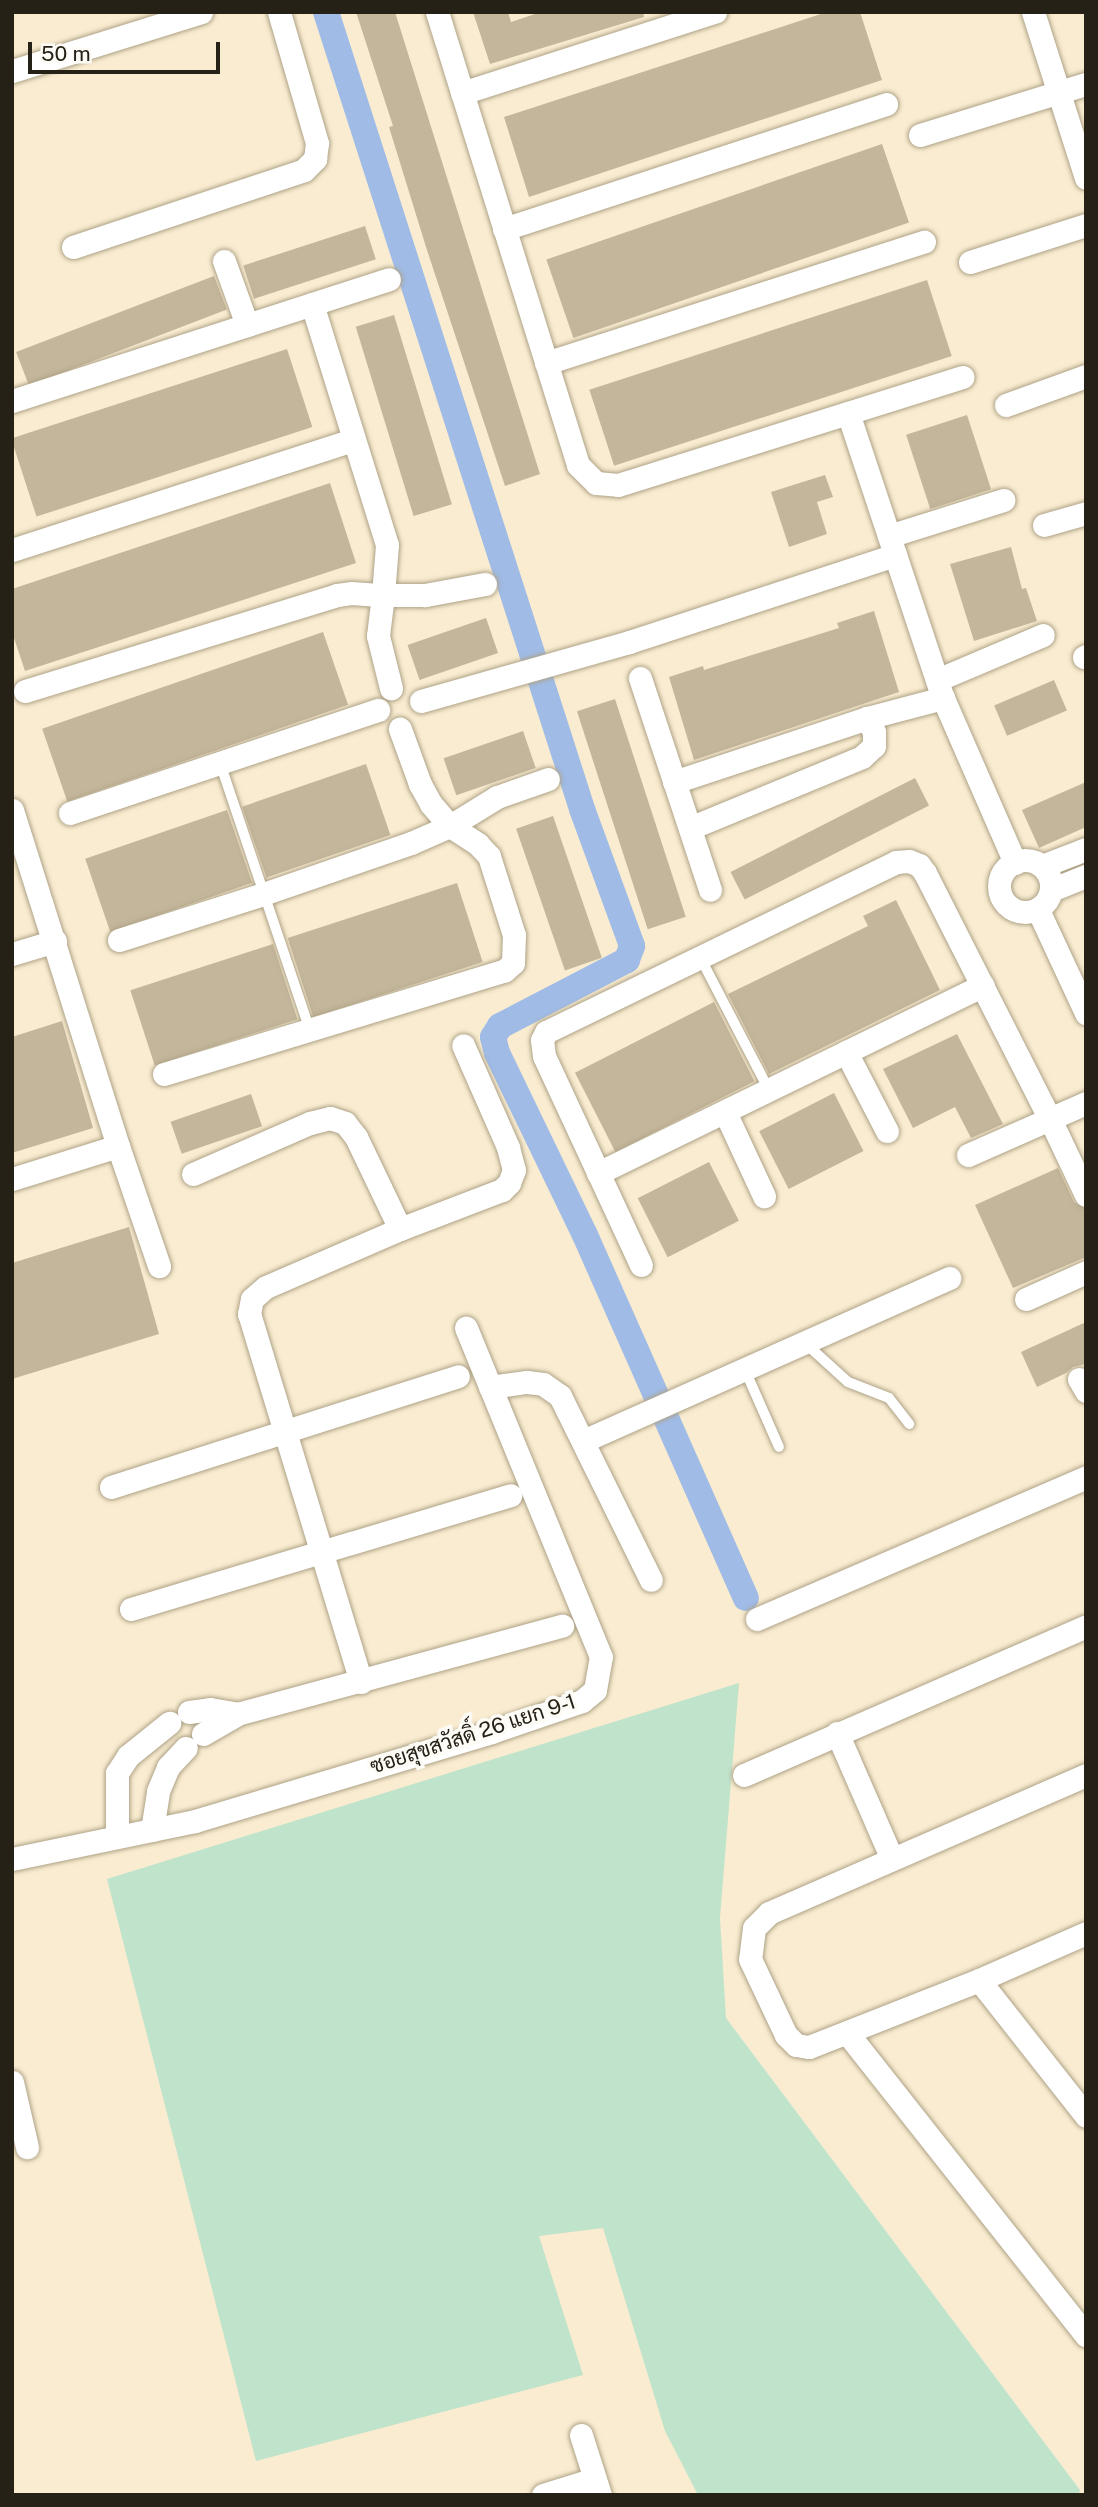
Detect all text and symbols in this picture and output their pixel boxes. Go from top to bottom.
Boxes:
scale bar [32,28,224,72]
text: 50 m [41,41,91,66]
street label: ซอยสุขสวัสดิ์ 26 แยก 9-1 [367,1689,579,1779]

